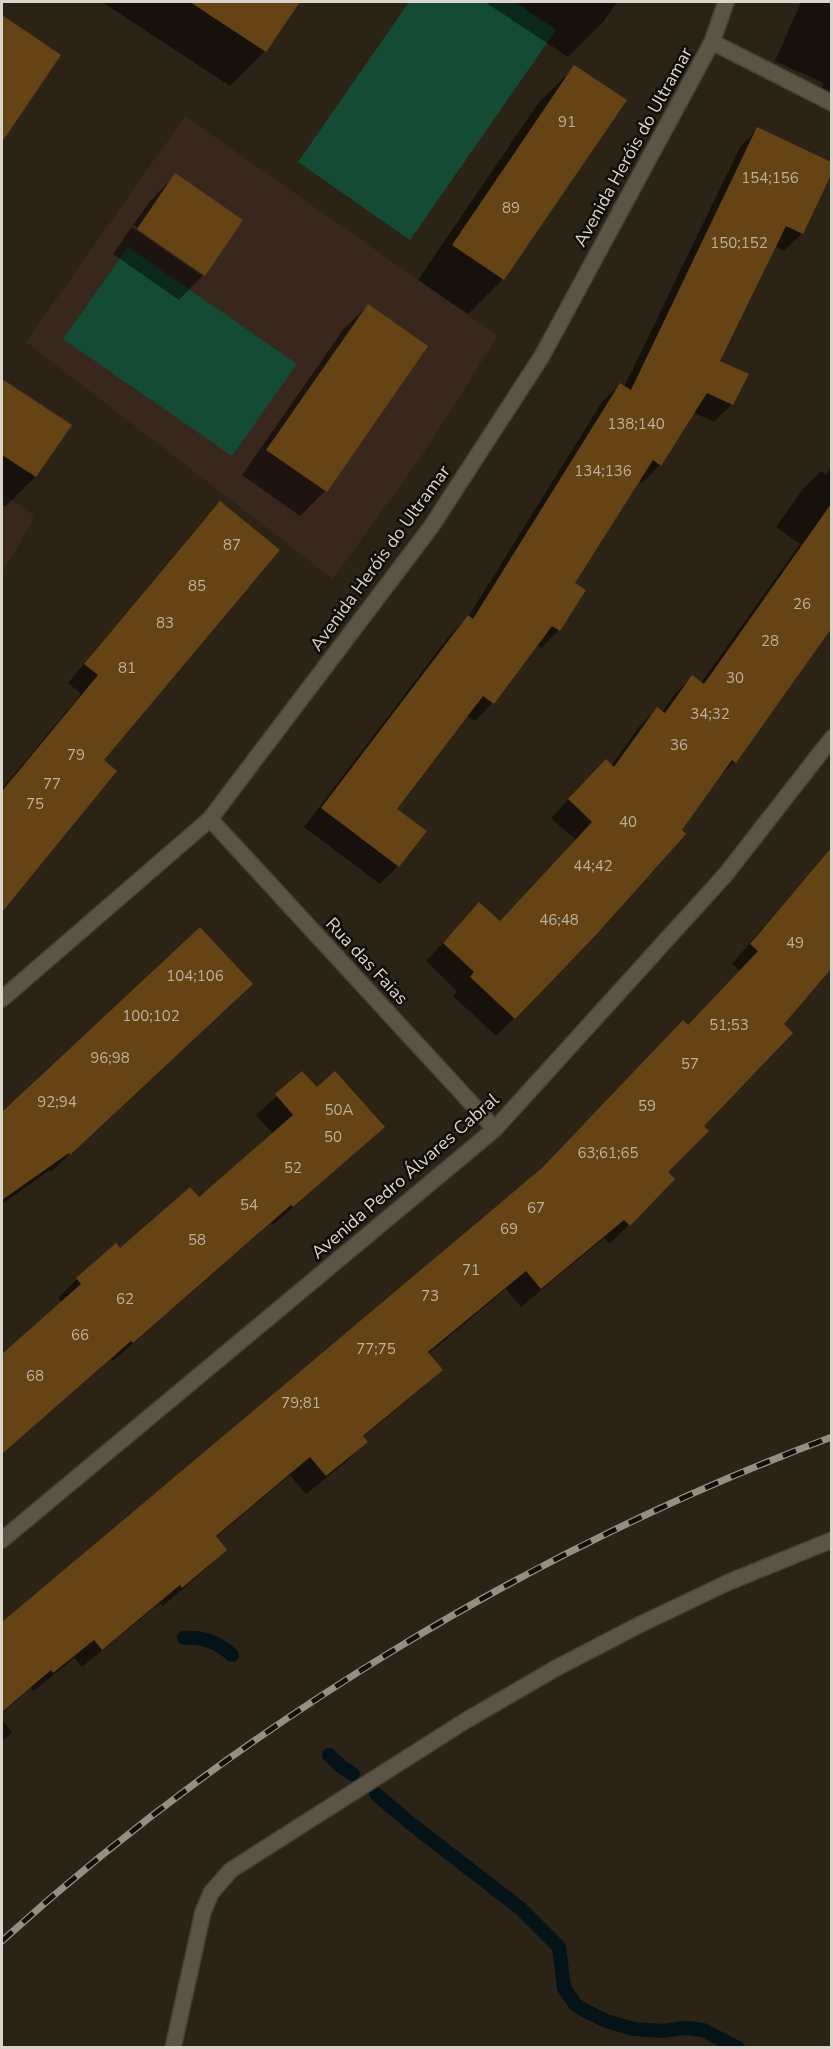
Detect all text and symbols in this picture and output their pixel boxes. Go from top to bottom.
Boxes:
street label: Avenida Heróis do Ultramar [568,43,698,251]
house number: 91 [558,112,576,132]
house number: 154;156 [741,168,799,188]
house number: 89 [502,198,520,218]
house number: 150;152 [710,233,768,253]
house number: 138;140 [607,414,665,434]
street label: Avenida Heróis do Ultramar [304,460,456,656]
house number: 134;136 [574,461,632,481]
house number: 87 [223,535,241,555]
house number: 85 [188,576,206,596]
house number: 26 [793,594,811,614]
house number: 83 [156,613,174,633]
house number: 28 [761,631,779,651]
house number: 81 [118,658,136,678]
house number: 30 [726,668,744,688]
house number: 34;32 [690,704,730,724]
house number: 36 [670,735,688,755]
house number: 79 [67,745,85,765]
house number: 77 [43,774,61,794]
house number: 75 [26,794,44,814]
house number: 40 [619,812,637,832]
house number: 44;42 [573,856,613,876]
house number: 46;48 [539,910,579,930]
street label: Rua das Faias [320,912,414,1010]
house number: 49 [786,933,804,953]
house number: 104;106 [166,966,224,986]
house number: 100;102 [122,1006,180,1026]
house number: 51;53 [709,1015,749,1035]
house number: 96;98 [90,1048,130,1068]
house number: 57 [681,1054,699,1074]
street label: Avenida Pedro Álvares Cabral [306,1087,505,1264]
house number: 92;94 [37,1092,77,1112]
house number: 59 [638,1096,656,1116]
house number: 50A [325,1100,354,1120]
house number: 50 [324,1127,342,1147]
house number: 63;61;65 [578,1143,638,1163]
house number: 52 [284,1158,302,1178]
house number: 54 [240,1195,258,1215]
house number: 67 [527,1198,545,1218]
house number: 69 [500,1219,518,1239]
house number: 58 [188,1230,206,1250]
house number: 71 [462,1260,480,1280]
house number: 73 [421,1286,439,1306]
house number: 62 [116,1289,134,1309]
house number: 66 [71,1325,89,1345]
house number: 77;75 [356,1339,396,1359]
house number: 68 [26,1366,44,1386]
house number: 79;81 [281,1393,321,1413]

